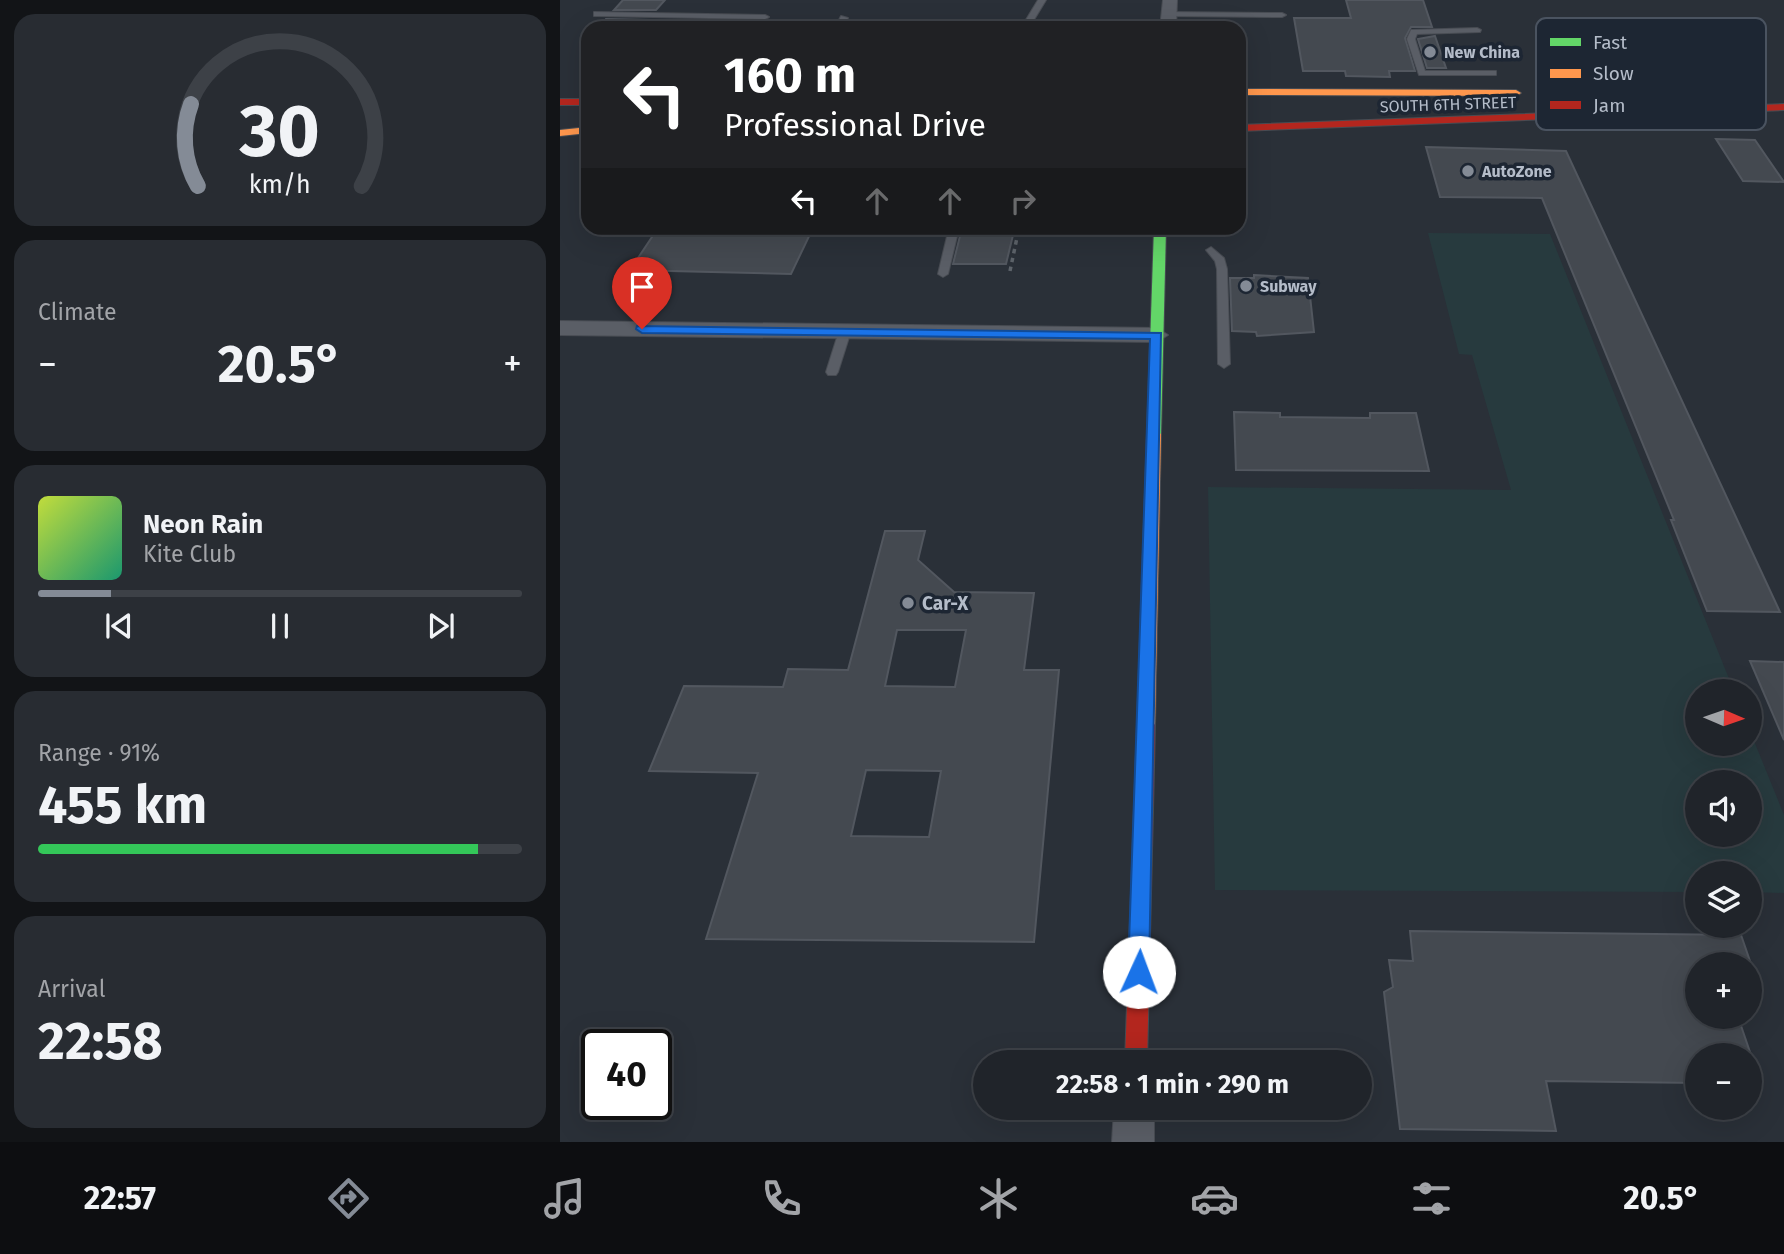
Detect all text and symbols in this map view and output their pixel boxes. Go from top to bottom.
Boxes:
legend [1536,18,1766,130]
text: Fast [1593,31,1627,54]
place label: New China [1444,43,1520,62]
marker: New China [1422,44,1438,60]
text: 160 m [724,46,856,105]
icon: left [609,49,700,140]
text: Slow [1593,62,1634,85]
text: 30 [239,88,320,175]
street label: SOUTH 6TH STREET [1379,93,1517,116]
text: Jam [1593,94,1625,117]
text: Professional Drive [724,106,986,144]
place label: AutoZone [1481,162,1552,181]
marker: AutoZone [1460,163,1476,179]
text: km/h [249,170,311,200]
icon: left [785,182,823,220]
icon: ahead [858,182,896,220]
icon: ahead [931,182,969,220]
icon: right [1004,182,1042,220]
pin [612,257,672,329]
icon: arrive [623,268,661,306]
place label: Subway [1260,277,1317,296]
marker: Subway [1238,278,1254,294]
text: Climate [38,298,117,326]
text: 20.5° [218,333,342,396]
text: − [38,341,57,387]
text: + [503,341,522,387]
text: Neon Rain [143,509,263,540]
text: Kite Club [143,540,236,568]
place label: Car-X [922,592,969,615]
marker: Car-X [900,595,916,611]
icon: previous [100,607,138,645]
icon: pause [261,607,299,645]
icon: next [422,607,460,645]
north arrow [1685,679,1762,756]
map controls [1685,679,1762,1120]
text: Range · 91% [38,739,160,767]
button: sound [1685,770,1762,847]
text: 455 km [38,774,207,837]
button: layers [1685,861,1762,938]
position arrow [1102,935,1176,1009]
button: + [1685,952,1762,1029]
text: Arrival [38,975,105,1003]
text: 22:58 [38,1010,163,1073]
speed limit sign: 40 [581,1029,672,1120]
button: − [1685,1043,1762,1120]
text: 22:58 · 1 min · 290 m [1056,1069,1289,1100]
icon: directions [324,1174,373,1223]
icon: music [540,1174,589,1223]
icon: phone [757,1174,806,1223]
icon: climate [974,1174,1023,1223]
icon: car [1190,1174,1239,1223]
icon: filters [1407,1174,1456,1223]
text: 22:57 [84,1179,156,1217]
text: 20.5° [1623,1179,1700,1217]

